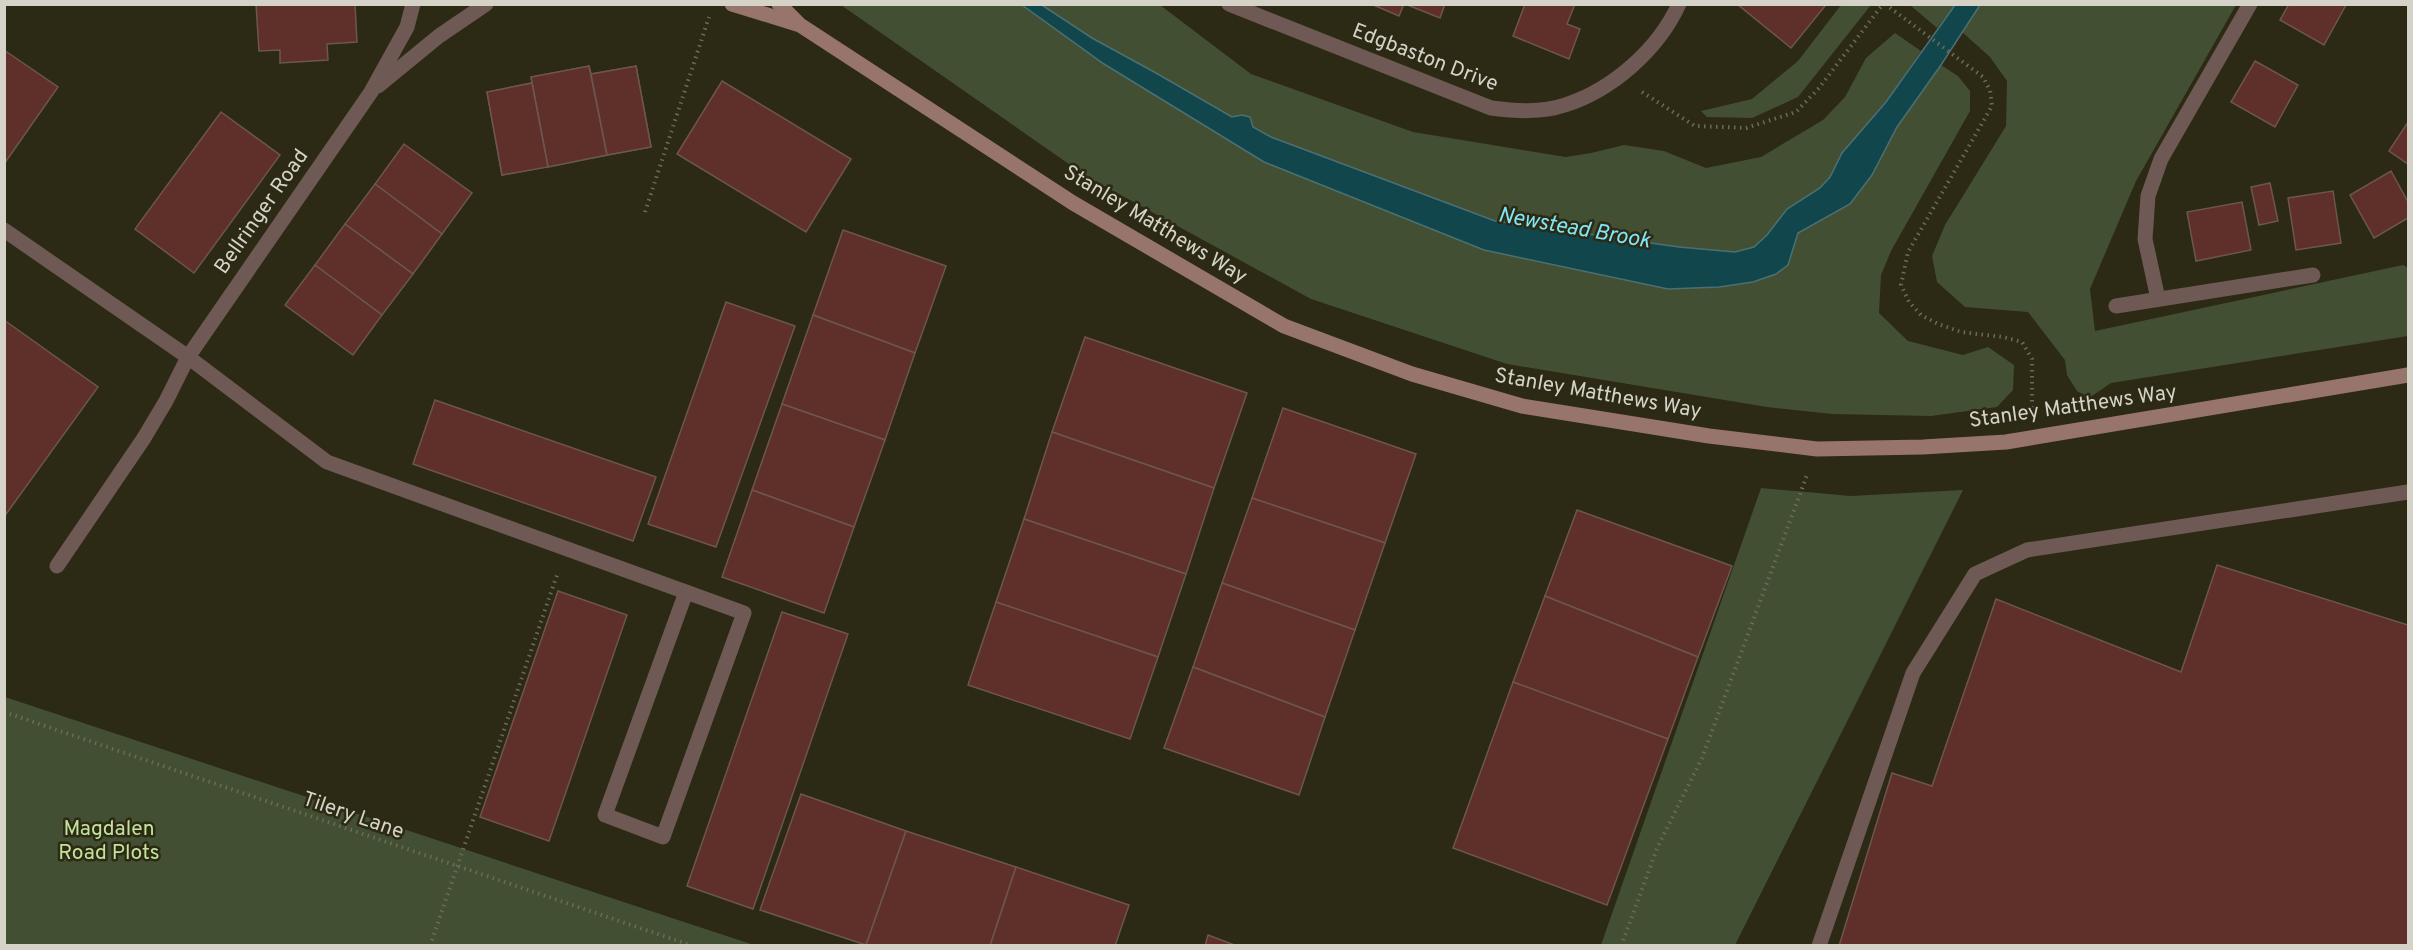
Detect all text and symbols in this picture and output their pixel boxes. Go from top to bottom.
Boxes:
street label: Edgbaston Drive [1348,18,1502,98]
street label: Bellringer Road [209,144,315,280]
street label: Stanley Matthews Way [1058,159,1252,291]
water label: Newstead Brook [1496,202,1653,256]
street label: Stanley Matthews Way [1492,363,1704,425]
street label: Stanley Matthews Way [1967,379,2179,435]
street label: Tilery Lane [299,786,407,846]
park label: Magdalen Road Plots [58,816,160,867]

